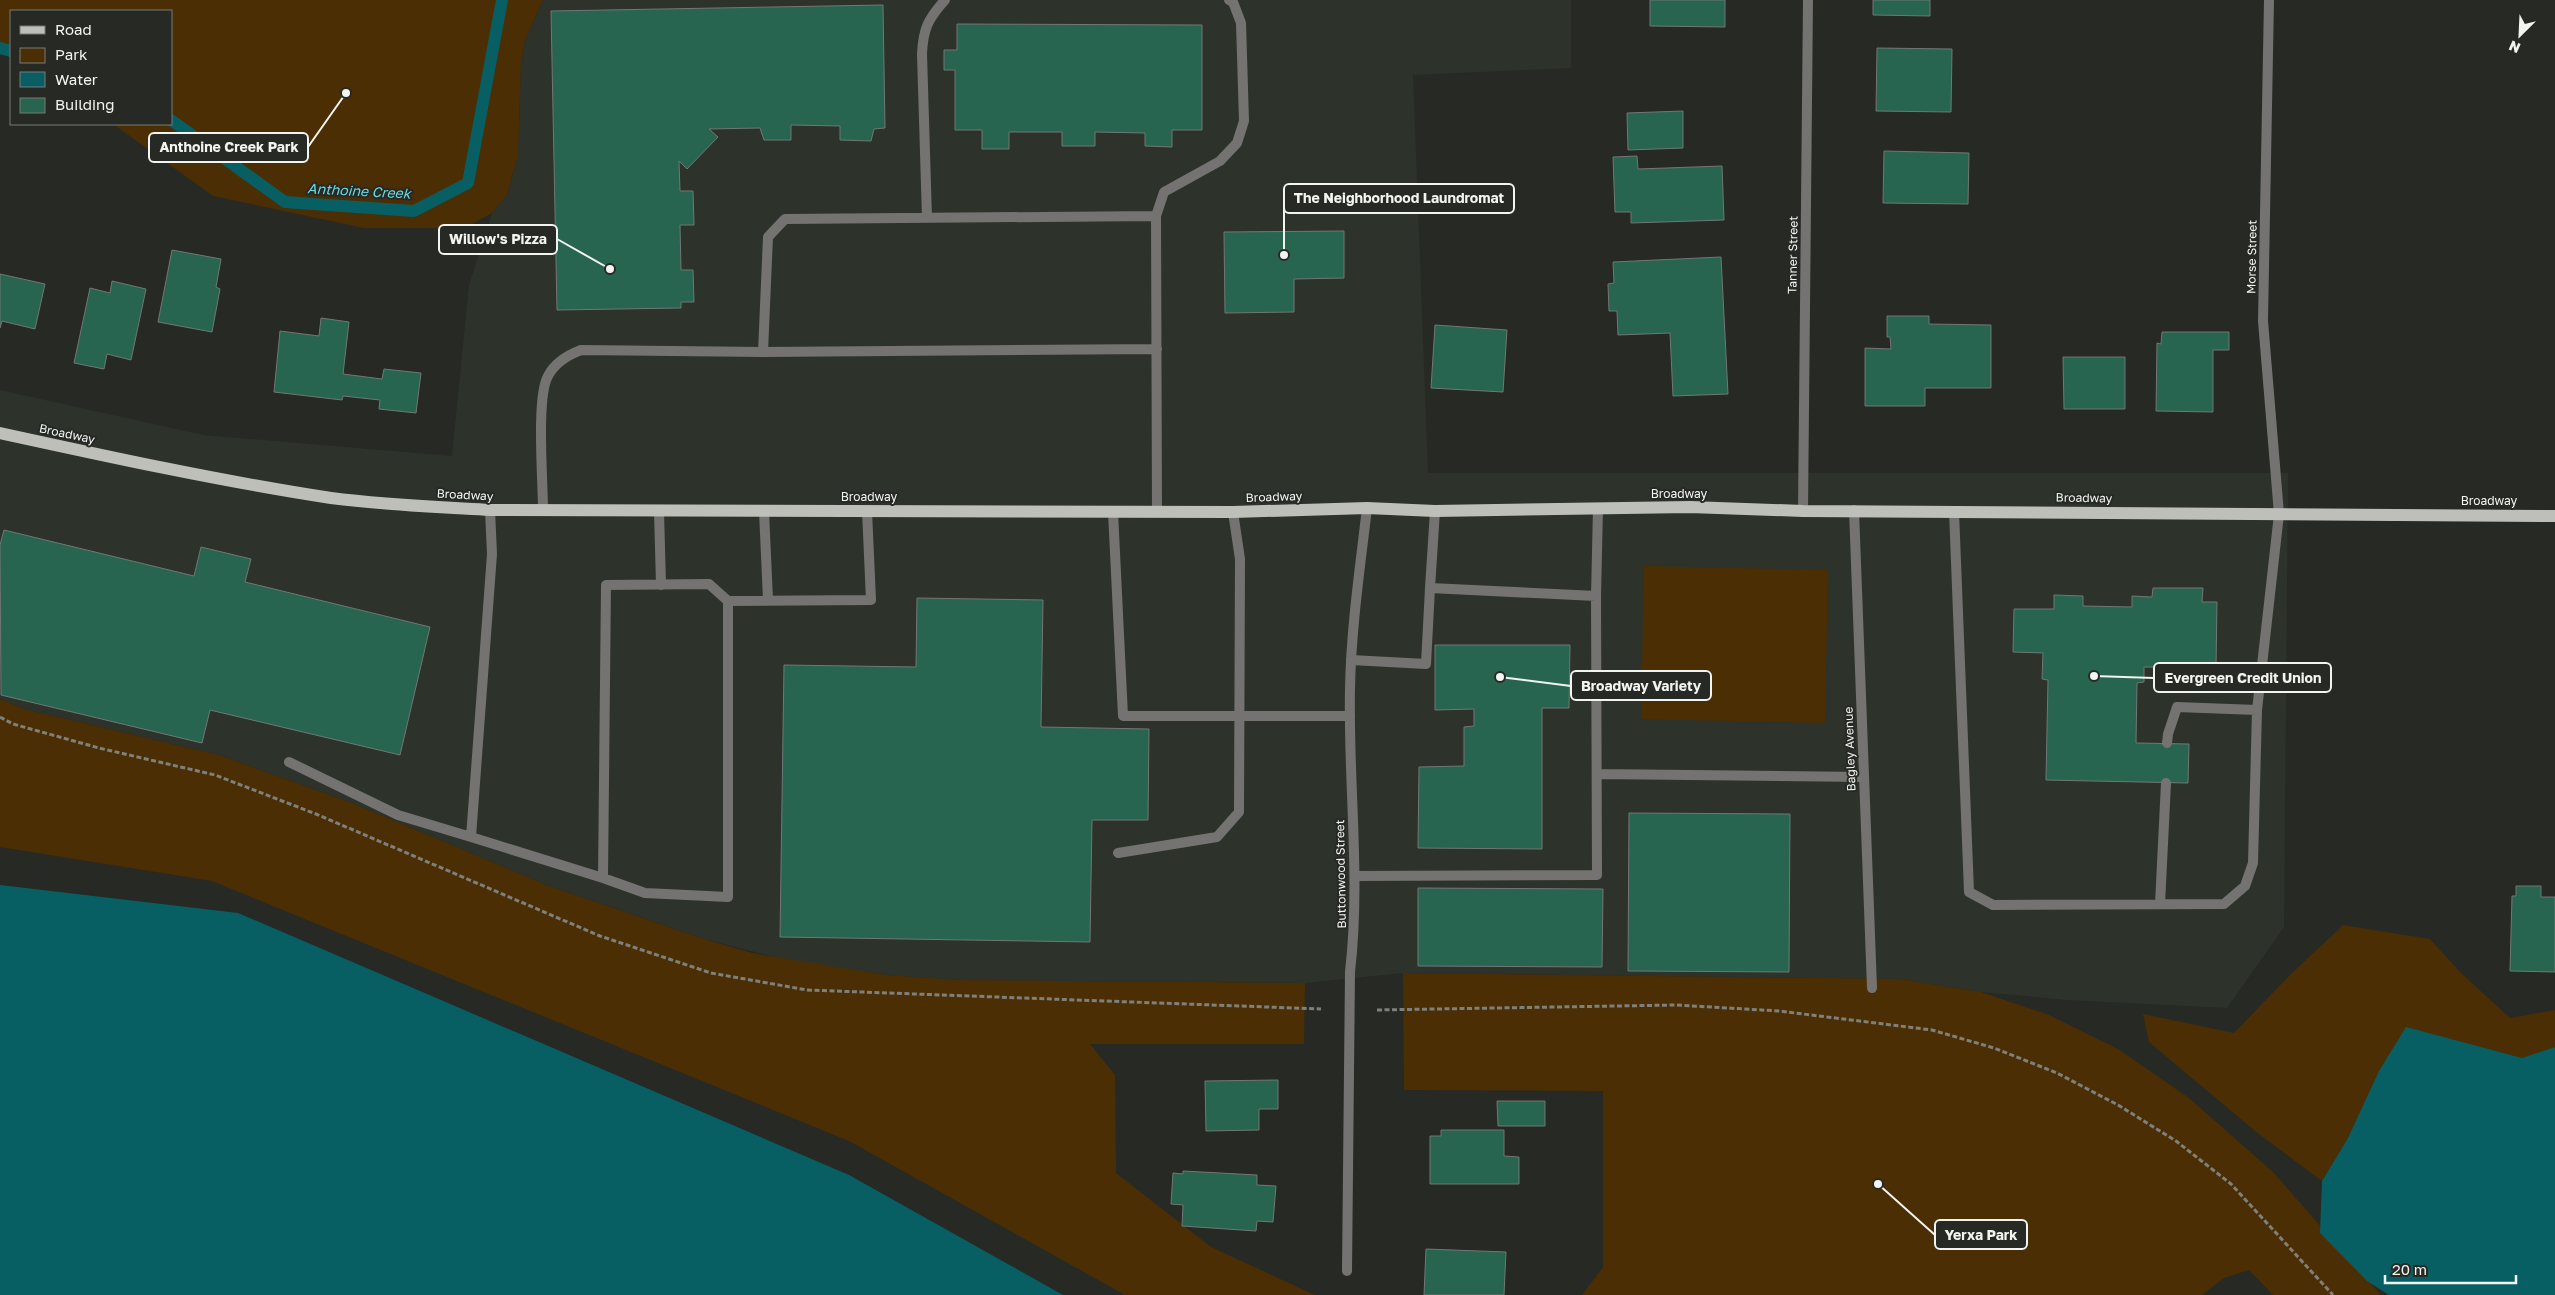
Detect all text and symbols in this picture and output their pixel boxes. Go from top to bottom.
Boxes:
legend [10,10,172,125]
north arrow [2495,10,2545,60]
text: Road [55,20,92,38]
text: N [2506,37,2523,57]
text: Park [55,45,88,63]
text: Water [55,70,98,88]
text: Building [55,95,115,113]
callout: Anthoine Creek Park [149,133,308,162]
text: Anthoine Creek Park [159,138,299,155]
water label: Anthoine Creek [307,179,413,202]
callout: The Neighborhood Laundromat [1284,184,1514,213]
text: The Neighborhood Laundromat [1294,189,1505,206]
street label: Tanner Street [1784,216,1801,294]
street label: Morse Street [2243,220,2260,294]
callout: Willow's Pizza [439,225,557,254]
text: Willow's Pizza [449,230,547,247]
street label: Broadway [38,420,97,447]
street label: Broadway [436,486,494,503]
street label: Broadway [1651,486,1708,501]
street label: Broadway [1245,488,1303,505]
street label: Broadway [841,489,898,504]
street label: Broadway [2056,490,2113,505]
street label: Broadway [2461,493,2518,508]
callout: Evergreen Credit Union [2154,663,2331,692]
text: Evergreen Credit Union [2165,669,2321,686]
callout: Broadway Variety [1571,671,1711,700]
text: Broadway Variety [1581,677,1702,694]
street label: Bagley Avenue [1841,706,1858,792]
street label: Buttonwood Street [1332,819,1349,929]
callout: Yerxa Park [1935,1220,2027,1249]
text: Yerxa Park [1945,1226,2017,1243]
scale bar [2385,1252,2516,1284]
text: 20 m [2392,1260,2427,1278]

